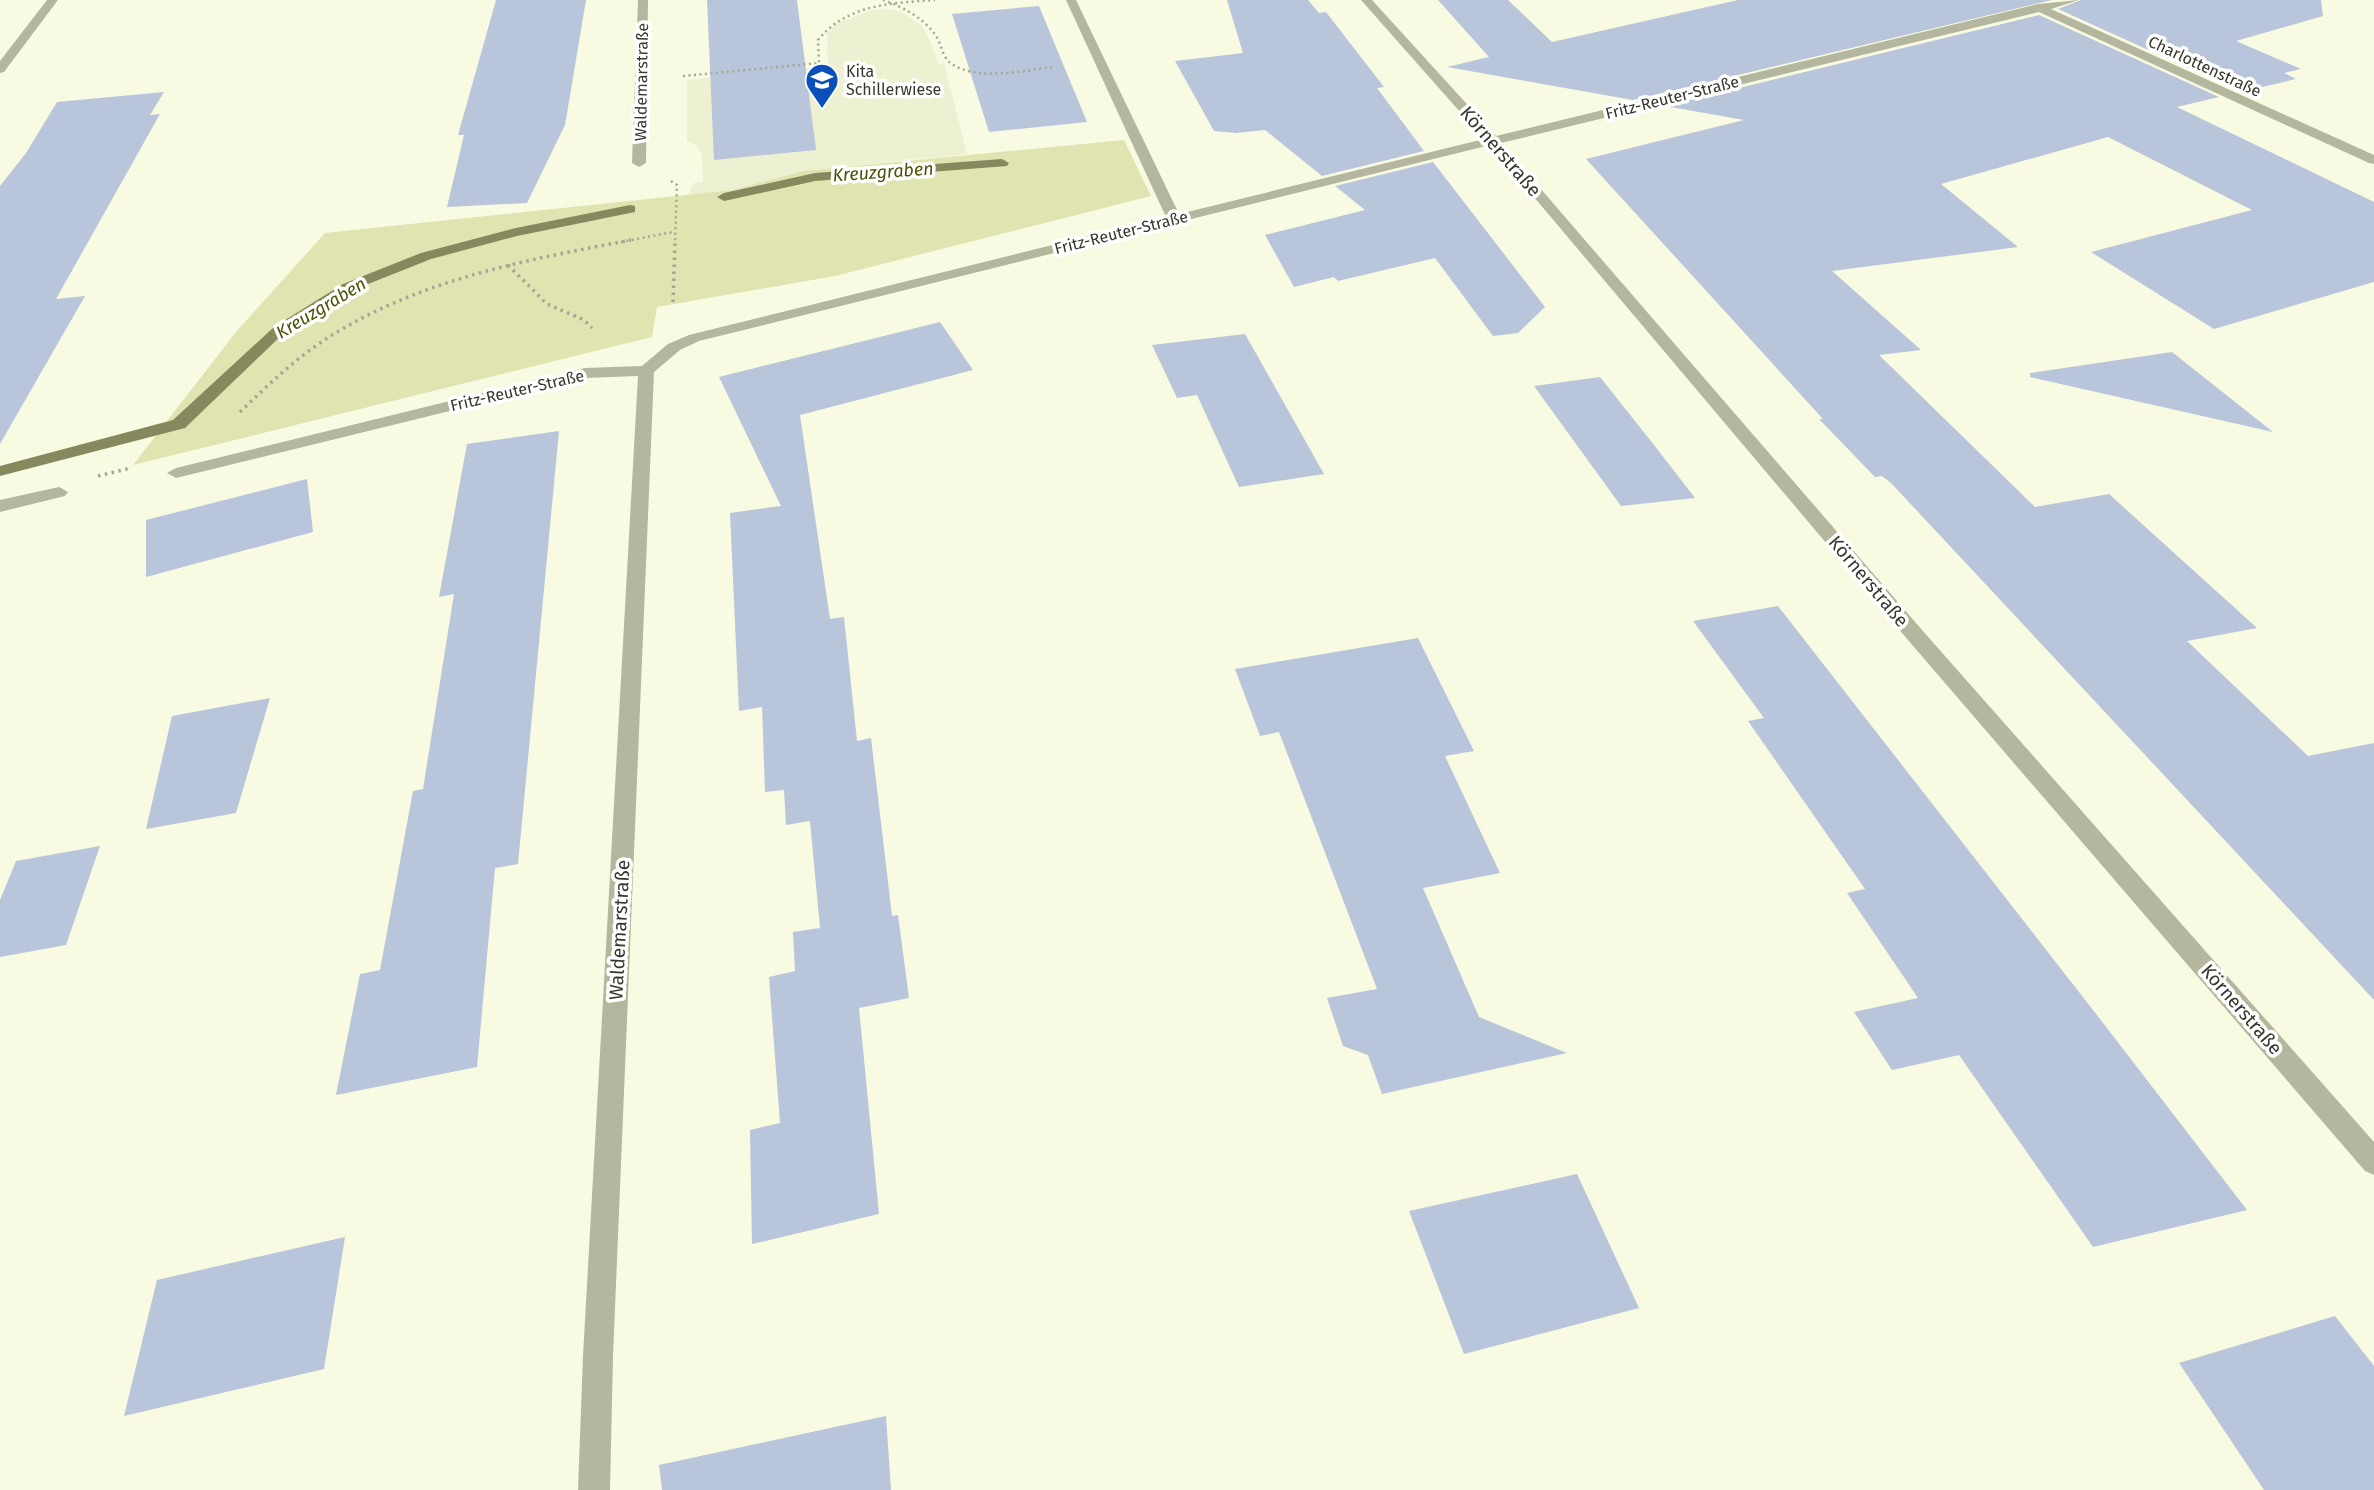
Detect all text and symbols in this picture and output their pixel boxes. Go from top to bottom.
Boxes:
street label: Waldemarstraße [631,23,652,141]
street label: Charlottenstraße [2145,32,2264,101]
school or university icon: Kita Schillerwiese [803,61,841,110]
place label: Kita Schillerwiese [846,62,941,99]
street label: Fritz-Reuter-Straße [1603,72,1741,123]
street label: Körnerstraße [1455,101,1546,201]
water label: Kreuzgraben [832,157,934,187]
street label: Fritz-Reuter-Straße [1052,207,1190,258]
water label: Kreuzgraben [272,272,370,344]
street label: Fritz-Reuter-Straße [448,366,586,415]
street label: Körnerstraße [1824,531,1914,632]
street label: Waldemarstraße [604,859,635,1001]
street label: Körnerstraße [2196,959,2287,1059]

